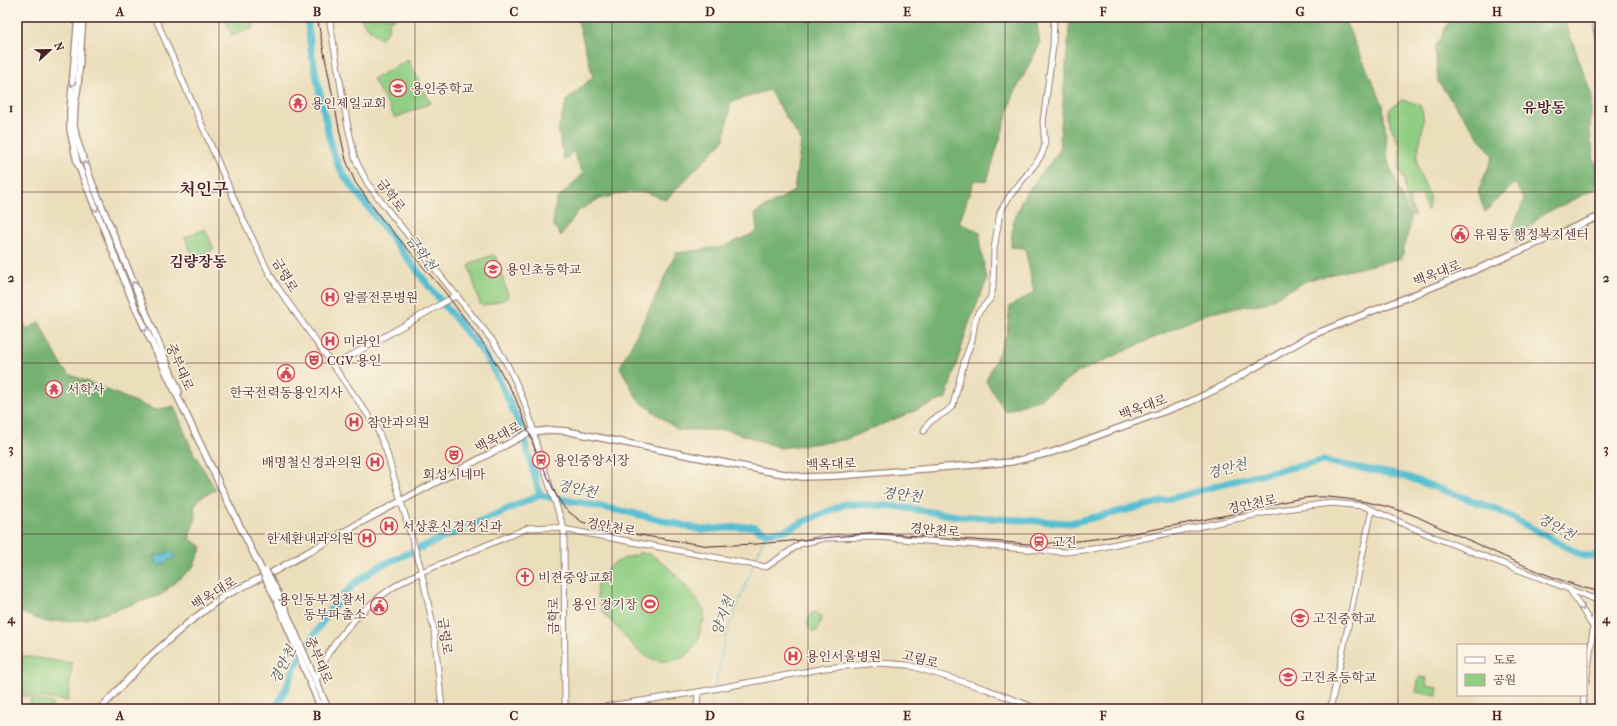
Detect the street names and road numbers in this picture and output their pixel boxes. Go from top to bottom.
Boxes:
street label: 금학로 [374,175,409,215]
street label: 금령로 [269,255,301,295]
street label: 백옥대로 [1411,257,1464,289]
street label: 중부대로 [163,341,197,393]
street label: 백옥대로 [1117,391,1170,423]
street label: 백옥대로 [472,418,524,455]
street label: 백옥대로 [806,456,857,472]
street label: 경안천로 [1226,491,1279,517]
street label: 경안천로 [585,515,638,539]
street label: 경안천로 [909,520,961,540]
street label: 백옥대로 [189,573,240,613]
street label: 금학로 [546,597,561,635]
street label: 금령로 [435,616,455,656]
street label: 중부대로 [302,634,336,686]
street label: 고림로 [900,647,941,671]

